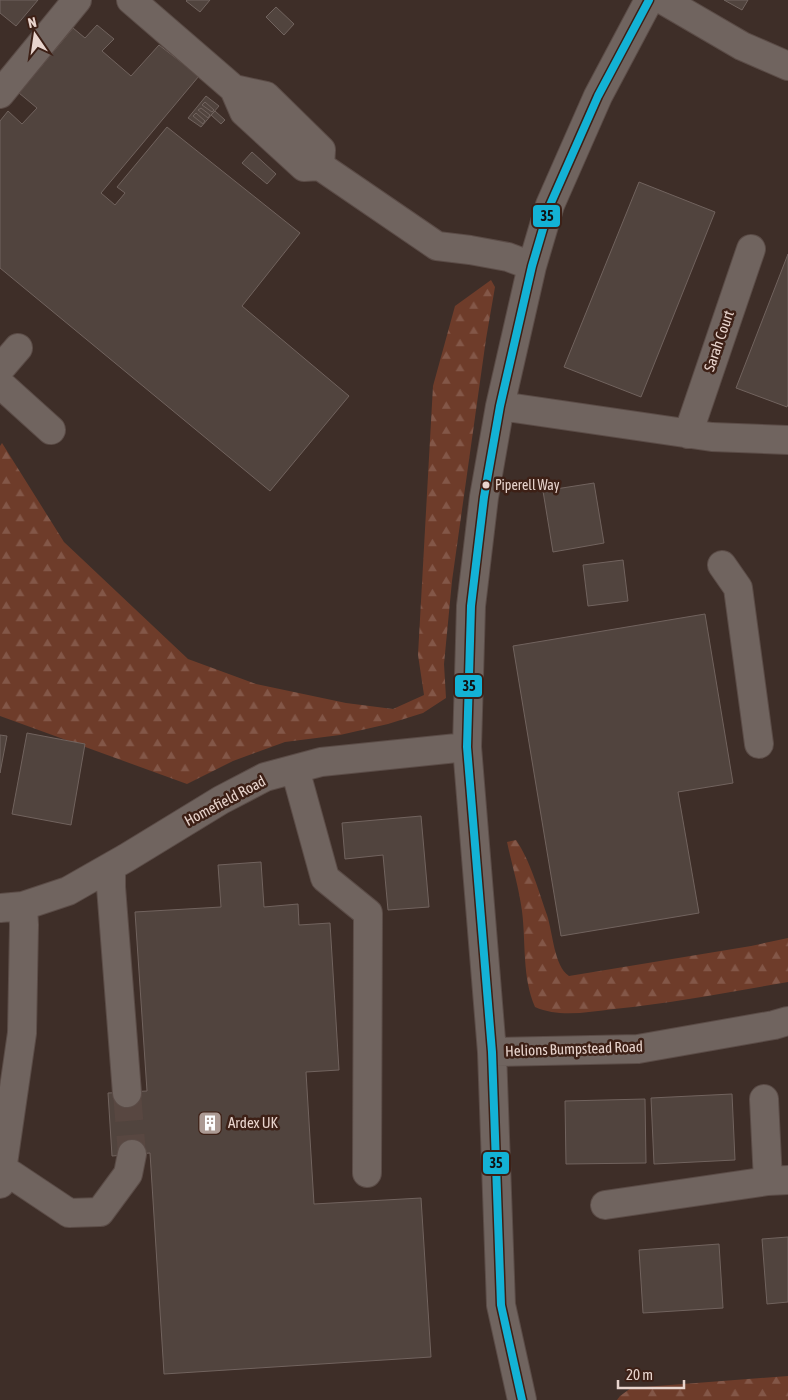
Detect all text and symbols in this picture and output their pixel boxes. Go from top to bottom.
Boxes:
north arrow [10,10,60,60]
text: N [26,14,38,31]
line badge: 35 [532,204,561,228]
text: 35 [540,208,554,224]
street label: Sarah Court [700,308,737,374]
place label: Piperell Way [495,477,560,493]
marker: Piperell Way [481,480,491,490]
line badge: 35 [454,674,483,698]
text: 35 [462,678,476,694]
street label: Homefield Road [181,772,268,829]
street label: Helions Bumpstead Road [505,1038,643,1059]
building icon: Ardex UK [197,1110,223,1136]
place label: Ardex UK [228,1114,279,1131]
line badge: 35 [482,1151,510,1175]
text: 35 [489,1155,503,1171]
scale bar [618,1358,684,1390]
text: 20 m [626,1366,653,1383]

